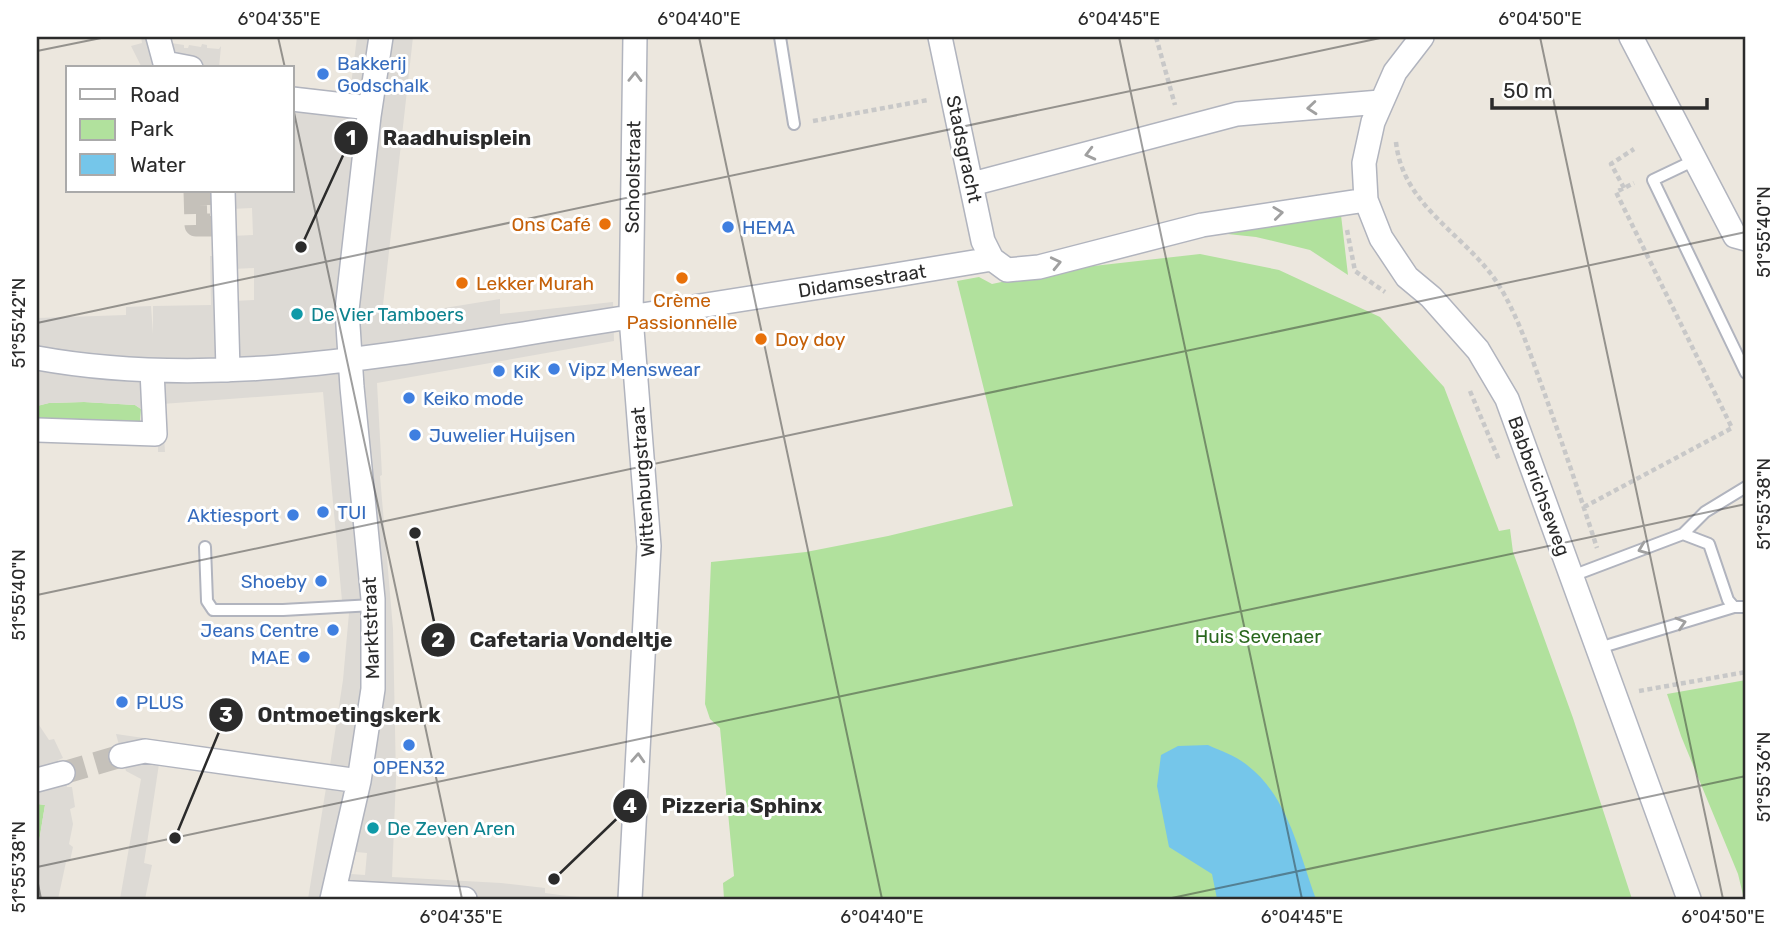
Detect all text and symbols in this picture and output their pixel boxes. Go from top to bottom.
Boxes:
text: 6°04'35"E [237,8,321,30]
text: 6°04'40"E [657,8,741,30]
text: 6°04'45"E [1078,8,1160,30]
text: 6°04'50"E [1498,8,1582,30]
place label: Bakkerij Godschalk [337,52,429,97]
legend [66,66,294,192]
marker: Bakkerij Godschalk [315,66,331,82]
scale bar [1492,66,1708,110]
one-way arrow [627,71,642,82]
text: 50 m [1503,78,1553,103]
text: Road [130,82,180,107]
street label: Stadsgracht [941,93,987,205]
one-way arrow [1307,100,1318,115]
text: Park [130,116,174,141]
callout: Raadhuisplein [333,117,545,159]
street label: Schoolstraat [621,120,645,234]
text: 1 [346,125,356,150]
text: Raadhuisplein [383,125,531,150]
one-way arrow [1085,146,1097,160]
text: Water [130,152,186,177]
text: 51°55'40"N [1753,186,1775,278]
one-way arrow [1272,206,1284,221]
place label: Ons Café [511,213,591,236]
marker: Ons Café [597,216,613,232]
place label: HEMA [742,216,795,239]
marker: HEMA [720,219,736,235]
one-way arrow [1050,257,1062,271]
street label: Didamsestraat [796,259,928,302]
marker: Crème Passionnelle [674,270,690,286]
place label: Lekker Murah [476,272,594,295]
marker: Lekker Murah [454,275,470,291]
text: 51°55'42"N [8,278,30,368]
place label: Crème Passionnelle [627,289,737,334]
place label: De Vier Tamboers [311,303,464,326]
marker: De Vier Tamboers [289,306,305,322]
place label: Doy doy [775,328,846,351]
marker: Doy doy [753,331,769,347]
place label: Vipz Menswear [568,358,701,381]
place label: KiK [513,360,541,383]
marker: Vipz Menswear [546,361,562,377]
marker: KiK [491,363,507,379]
place label: Keiko mode [423,387,524,410]
marker: Keiko mode [401,390,417,406]
street label: Wittenburgstraat [626,406,660,558]
street label: Babberichseweg [1503,413,1575,559]
place label: Juwelier Huijsen [429,424,576,447]
marker: Juwelier Huijsen [407,427,423,443]
text: 51°55'38"N [1753,458,1775,550]
place label: TUI [337,501,367,524]
place label: Aktiesport [187,504,280,527]
marker: TUI [315,504,331,520]
marker: Aktiesport [285,507,301,523]
one-way arrow [1638,541,1650,555]
text: 51°55'40"N [8,549,30,641]
place label: Shoeby [241,570,307,593]
marker: Shoeby [313,573,329,589]
street label: Marktstraat [358,576,384,680]
one-way arrow [1675,617,1687,632]
place label: Jeans Centre [200,619,319,642]
callout: Cafetaria Vondeltje [420,619,687,661]
marker: Jeans Centre [325,622,341,638]
park label: Huis Sevenaer [1195,625,1322,648]
text: 2 [431,627,445,652]
text: Cafetaria Vondeltje [470,627,672,652]
place label: MAE [251,646,290,669]
marker: MAE [296,649,312,665]
place label: PLUS [136,691,184,714]
marker: PLUS [114,694,130,710]
callout: Ontmoetingskerk [209,694,455,736]
text: 3 [219,702,233,727]
text: Ontmoetingskerk [258,702,441,727]
text: 51°55'36"N [1753,732,1775,822]
marker: OPEN32 [401,737,417,753]
one-way arrow [630,752,645,763]
place label: OPEN32 [373,756,445,779]
callout: Pizzeria Sphinx [613,785,836,827]
text: 4 [623,793,637,818]
text: Pizzeria Sphinx [662,793,823,818]
place label: De Zeven Aren [387,817,515,840]
marker: De Zeven Aren [365,820,381,836]
text: 51°55'38"N [8,821,30,913]
text: 6°04'35"E [419,906,503,928]
text: 6°04'40"E [840,906,924,928]
text: 6°04'45"E [1261,906,1343,928]
text: 6°04'50"E [1681,906,1765,928]

